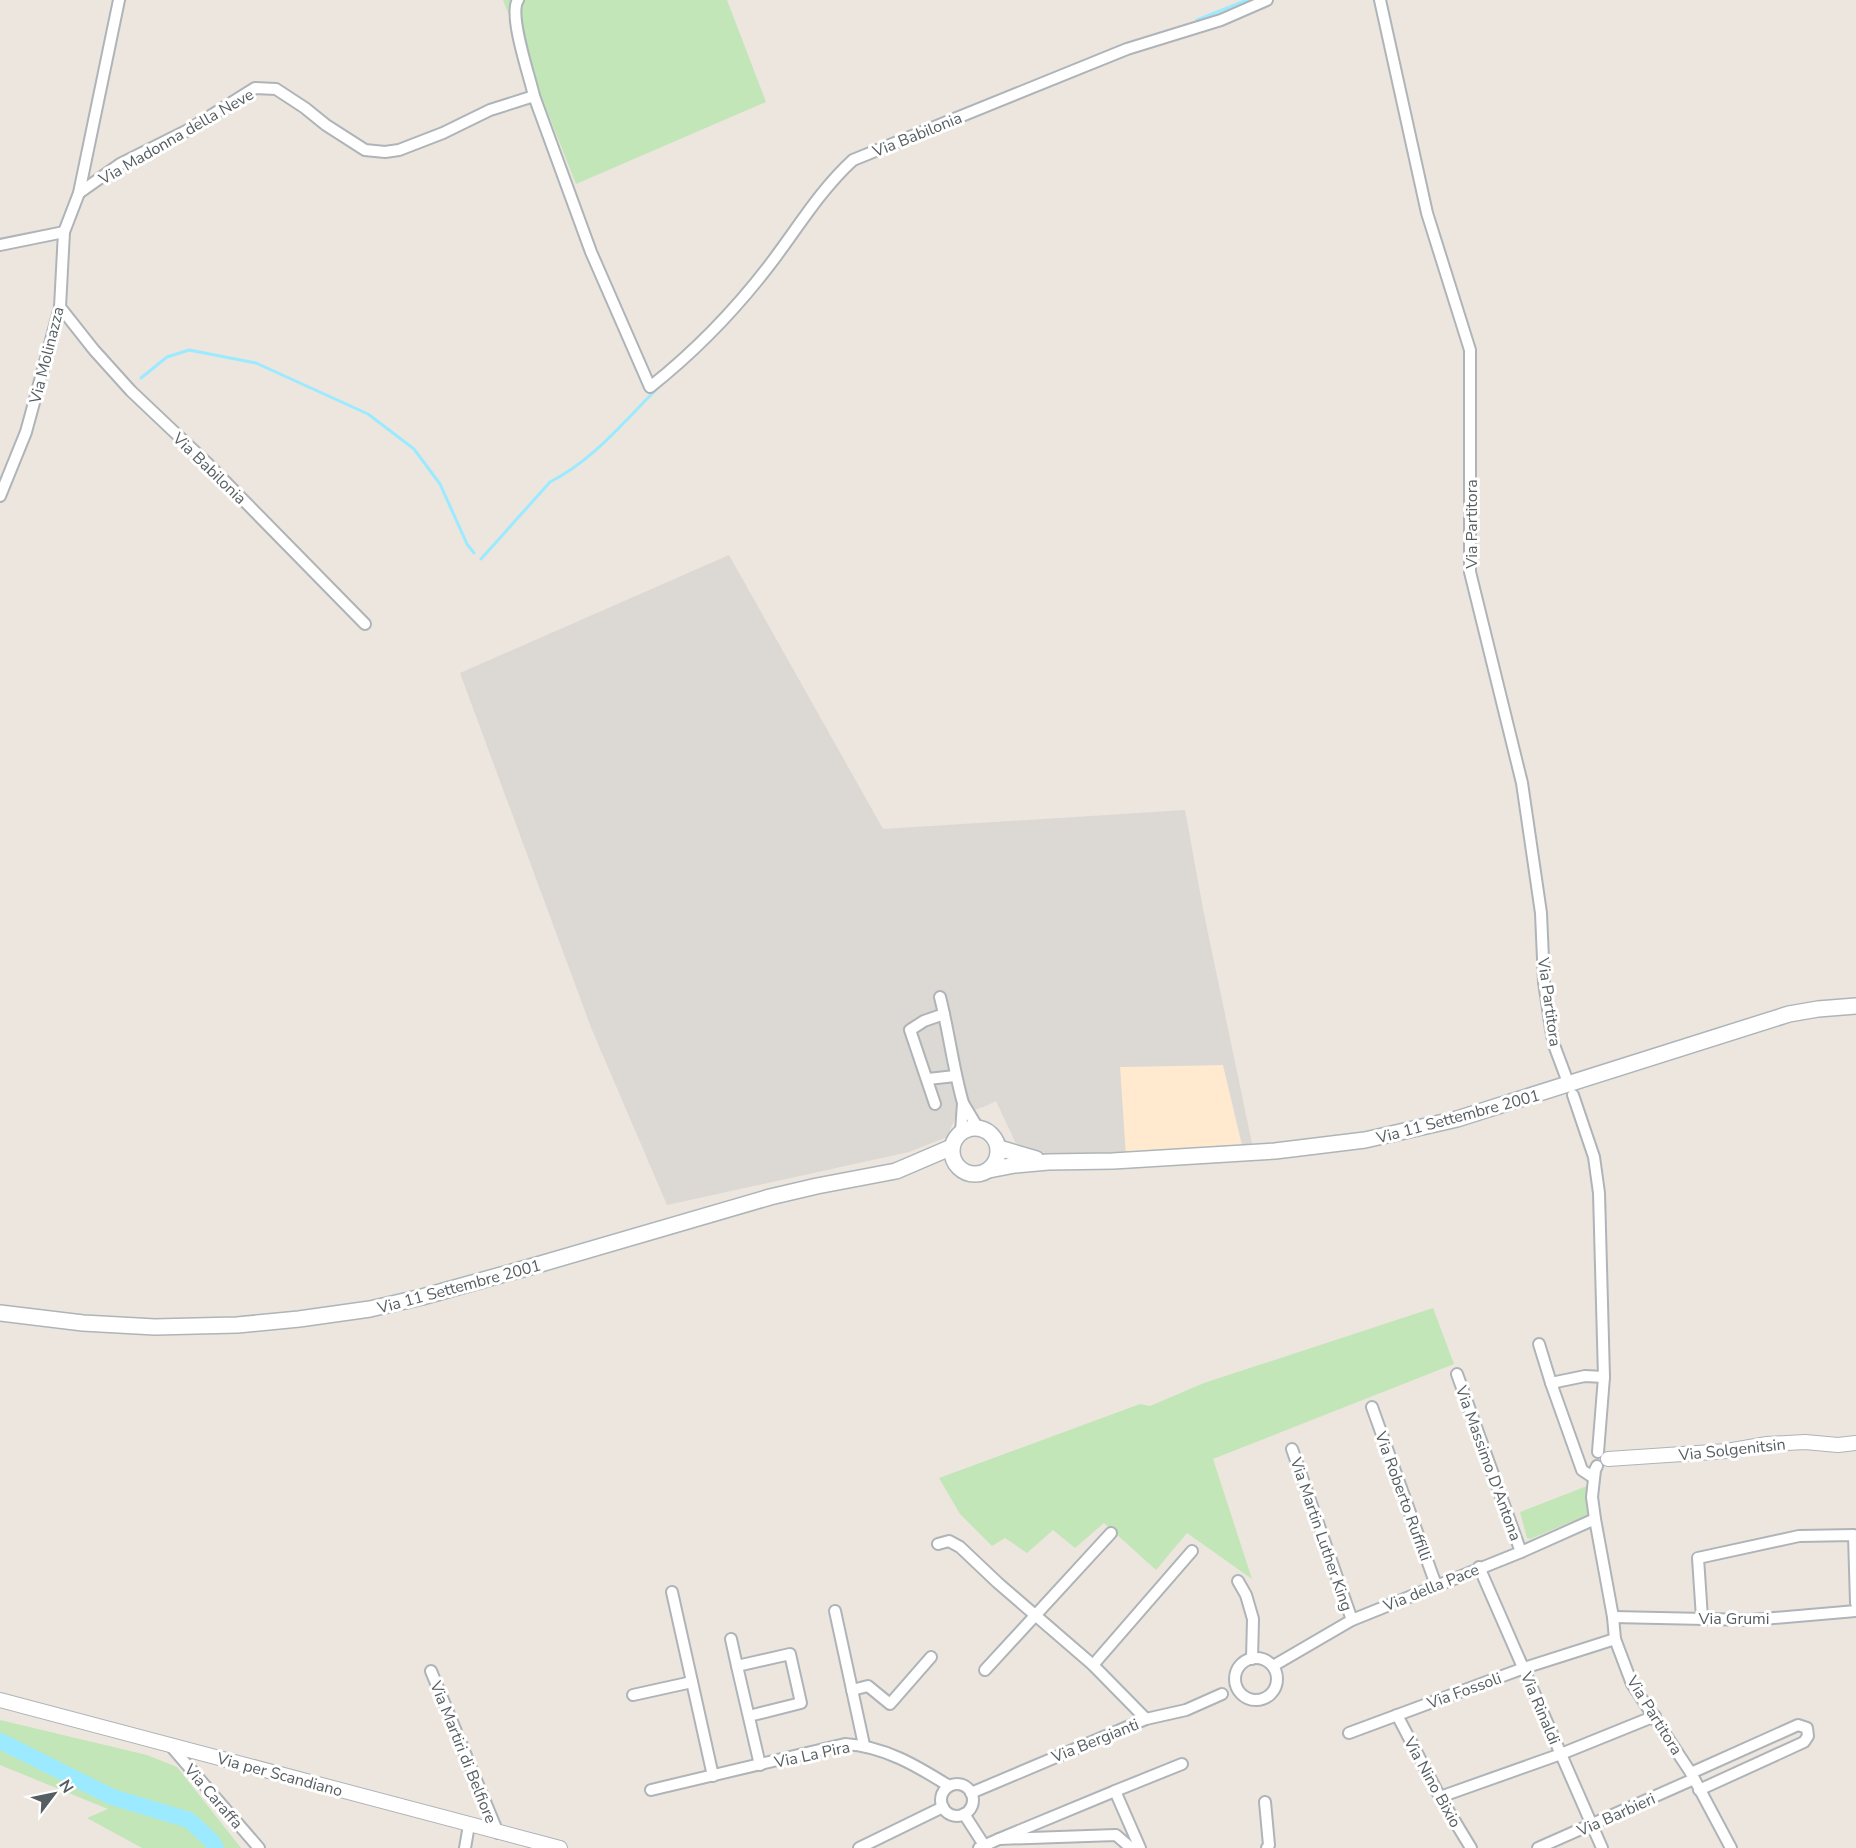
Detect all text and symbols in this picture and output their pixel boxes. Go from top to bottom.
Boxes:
street label: Via Madonna della Neve [94,84,258,191]
street label: Via Babilonia [869,107,965,163]
street label: Via Molinazza [24,304,70,407]
street label: Via Babilonia [167,427,251,509]
street label: Via Partitora [1461,479,1483,570]
street label: Via Partitora [1532,955,1566,1048]
street label: Via 11 Settembre 2001 [1373,1085,1542,1150]
street label: Via 11 Settembre 2001 [374,1255,543,1320]
street label: Via Massimo D'Antona [1449,1382,1526,1544]
street label: Via Roberto Ruffilli [1369,1428,1437,1564]
street label: Via Solgenitsin [1676,1433,1787,1467]
street label: Via Martin Luther King [1284,1454,1358,1614]
street label: Via della Pace [1379,1559,1482,1617]
street label: Via Grumi [1697,1608,1770,1630]
street label: Via Fossoli [1423,1667,1504,1715]
street label: Via Rinaldi [1515,1668,1565,1748]
street label: Via Partitora [1621,1671,1687,1759]
street label: Via Martiri di Belfiore [424,1677,502,1827]
street label: Via Bergianti [1048,1713,1142,1769]
street label: Via Nino Bixio [1398,1732,1466,1832]
street label: Via La Pira [771,1736,852,1774]
street label: Via per Scandiano [213,1747,345,1802]
street label: Via Caraffa [178,1759,248,1834]
north arrow [24,1764,84,1824]
text: N [53,1776,78,1797]
street label: Via Barbieri [1573,1788,1659,1842]

